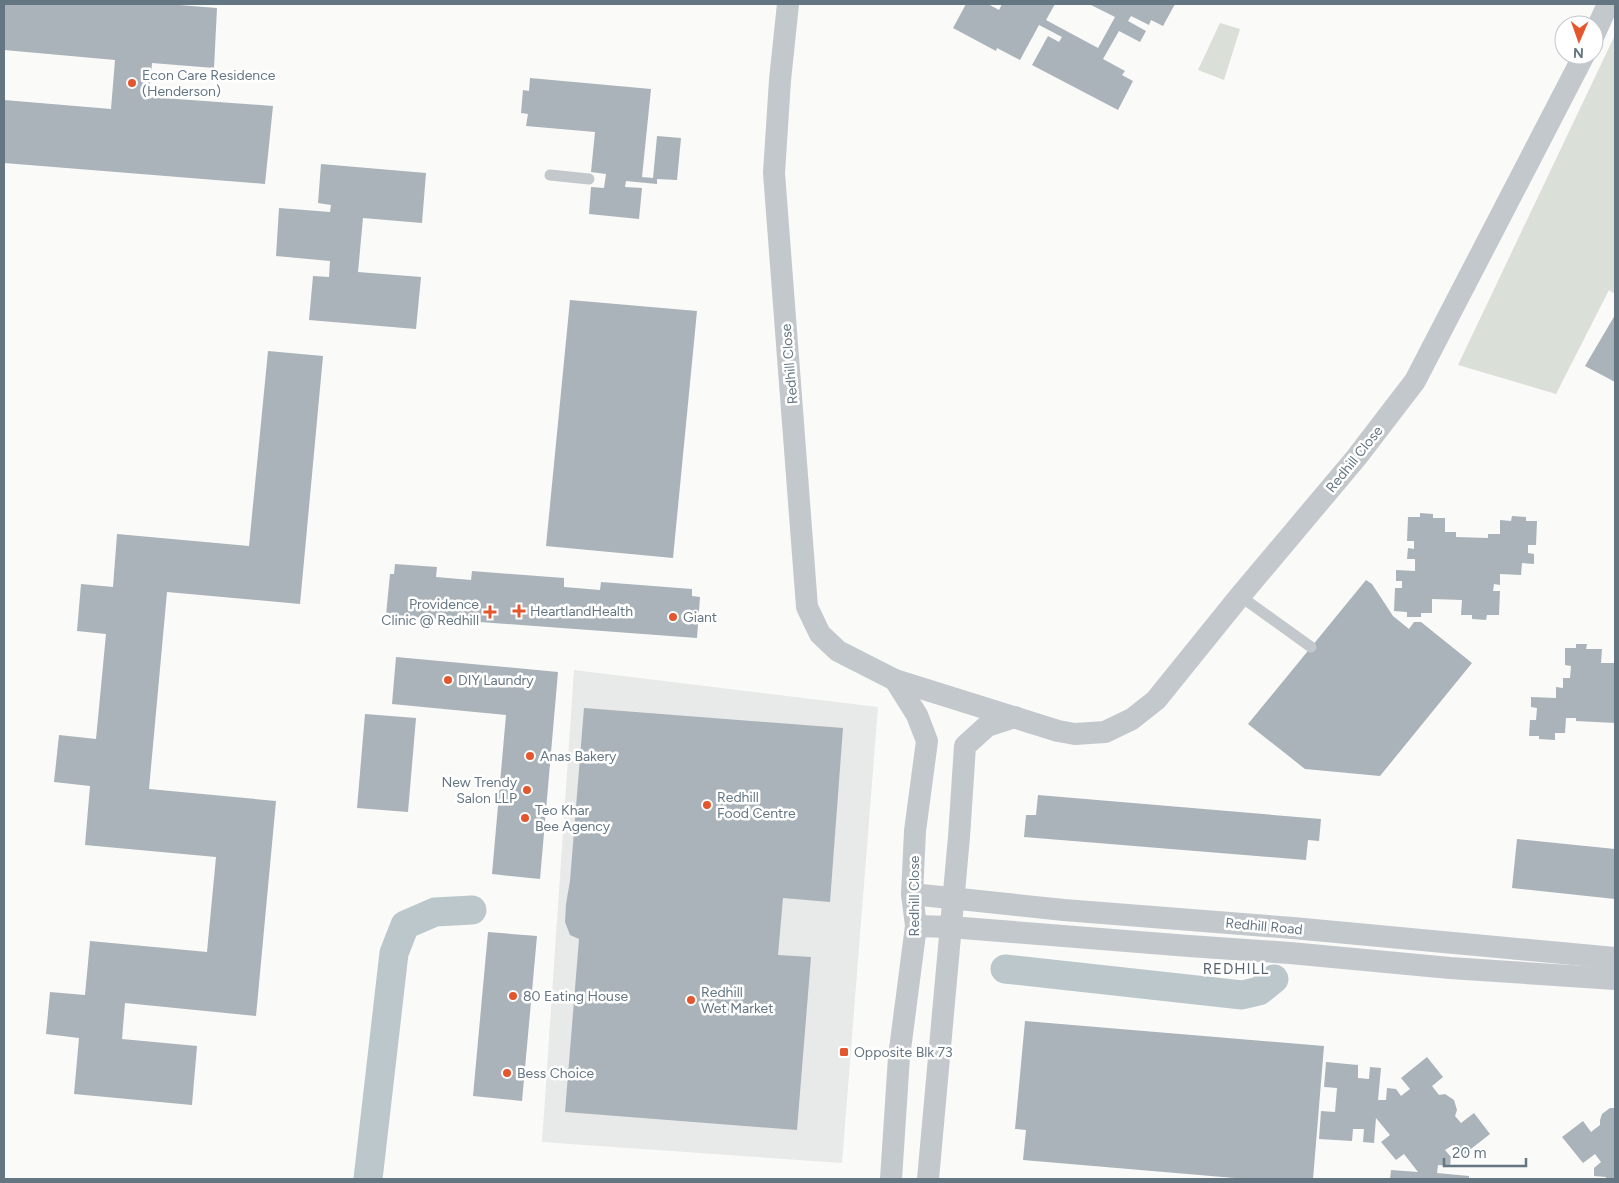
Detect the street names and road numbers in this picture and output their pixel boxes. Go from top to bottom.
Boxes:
street label: Redhill Close [777,323,801,405]
street label: Redhill Close [1322,422,1387,496]
street label: Redhill Close [906,855,923,936]
street label: Redhill Road [1225,915,1303,938]

